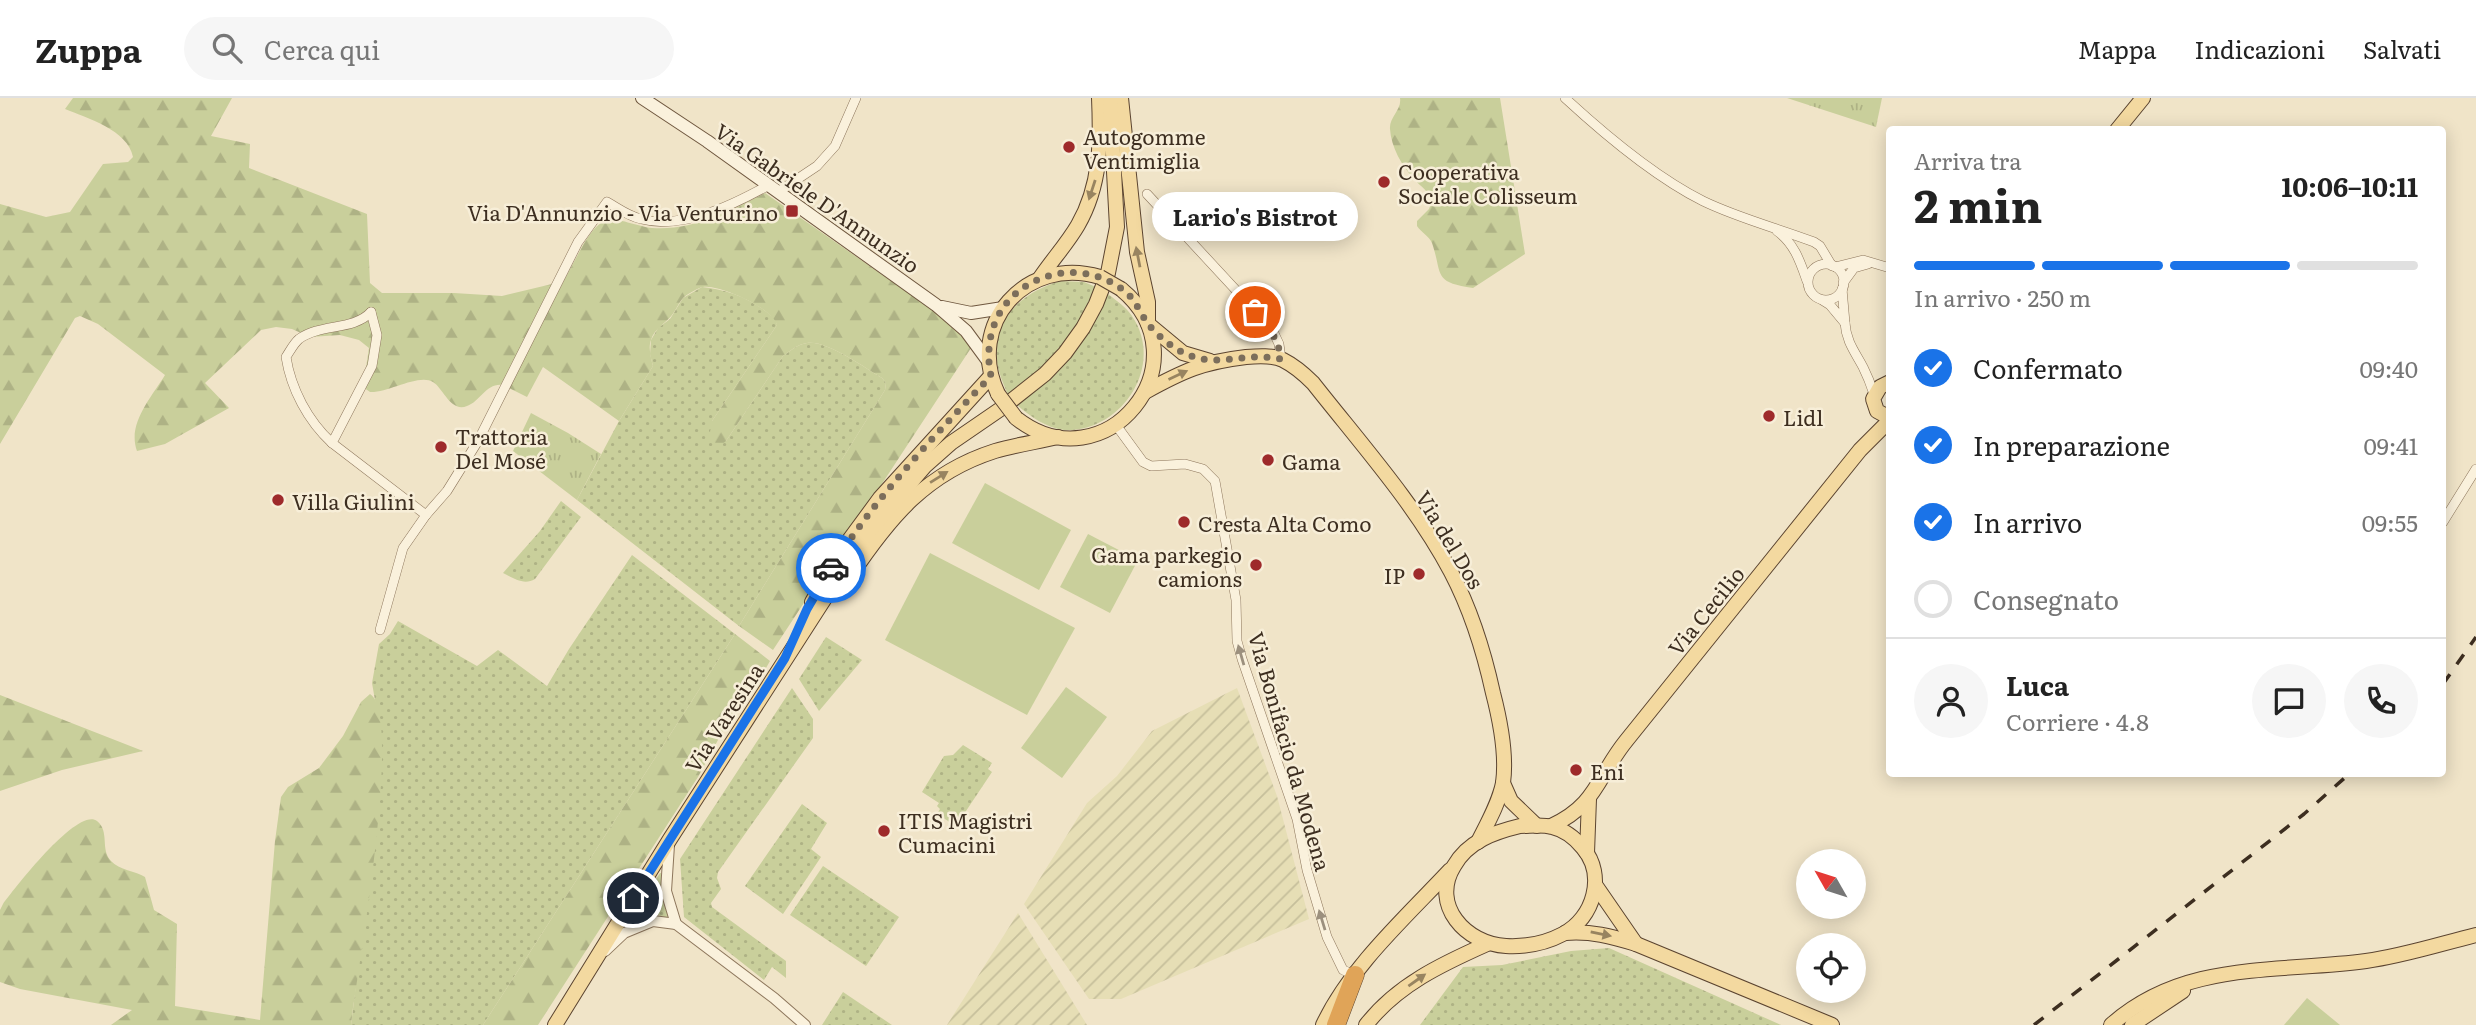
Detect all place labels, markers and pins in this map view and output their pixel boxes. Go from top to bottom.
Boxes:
place label: Autogomme Ventimiglia [1083,120,1206,175]
marker: Autogomme Ventimiglia [1061,139,1077,155]
place label: Cooperativa Sociale Colisseum [1398,155,1578,210]
marker: Cooperativa Sociale Colisseum [1376,174,1392,190]
callout: Lario's Bistrot [1152,193,1358,242]
place label: Via D'Annunzio - Via Venturino [467,196,778,227]
marker: Via D'Annunzio - Via Venturino [784,203,800,219]
pin [1225,282,1285,342]
place label: Lidl [1783,401,1823,432]
marker: Lidl [1761,408,1777,424]
place label: Trattoria Del Mosé [455,420,548,475]
marker: Trattoria Del Mosé [433,439,449,455]
place label: Gama [1282,445,1341,476]
marker: Gama [1260,452,1276,468]
place label: Villa Giulini [292,485,415,516]
marker: Villa Giulini [270,492,286,508]
place label: Cresta Alta Como [1198,507,1371,538]
marker: Cresta Alta Como [1176,514,1192,530]
place label: Gama parkegio camions [1091,538,1242,593]
marker: Gama parkegio camions [1248,557,1264,573]
place label: IP [1384,559,1405,590]
marker: IP [1411,566,1427,582]
place label: Eni [1590,755,1624,786]
marker: Eni [1568,762,1584,778]
place label: ITIS Magistri Cumacini [898,804,1032,859]
marker: ITIS Magistri Cumacini [876,823,892,839]
pin [603,868,663,928]

